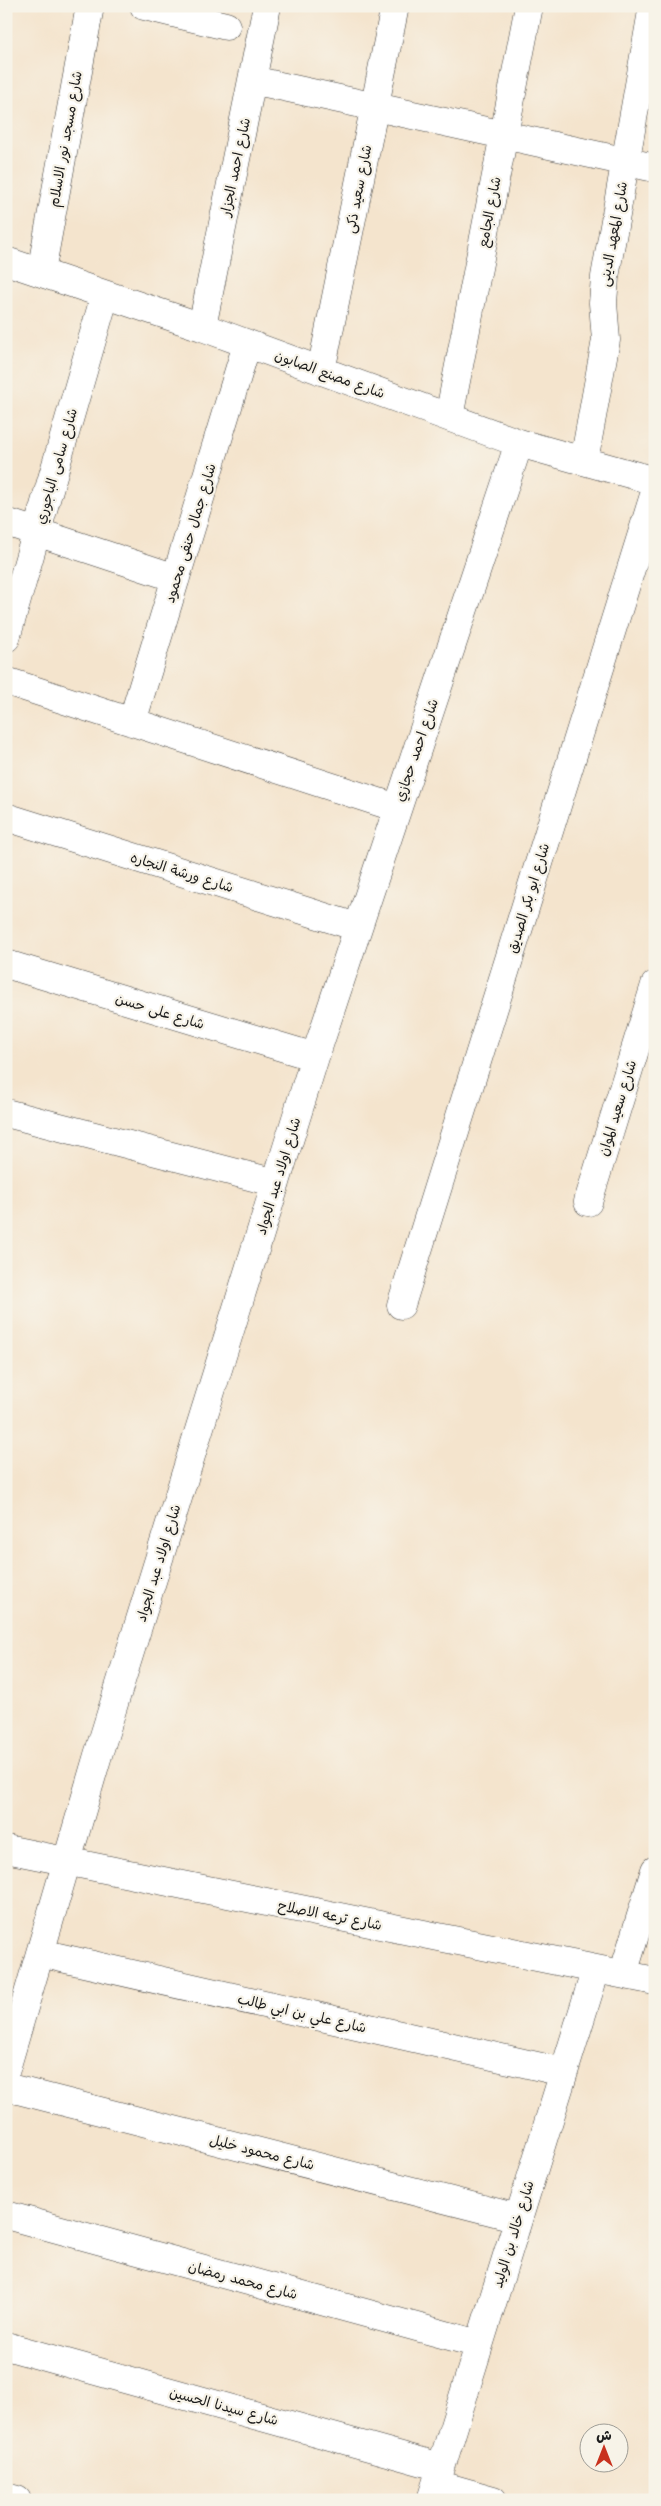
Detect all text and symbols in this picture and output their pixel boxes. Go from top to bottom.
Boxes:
street label: شارع مسجد نور الاسلام [44,69,88,209]
street label: شارع احمد الجزار [216,116,255,219]
street label: شارع سعيد ذكى [341,143,376,235]
street label: شارع الجامع [473,175,507,249]
street label: شارع المعهد الدينى [595,180,632,288]
street label: شارع مصنع الصابون [272,346,388,404]
street label: شارع سامى الباجوري [31,406,83,527]
street label: شارع جمال حنفى محمود [160,461,221,605]
street label: شارع احمد حجازي [390,696,444,805]
street label: شارع ابو بكر الصديق [503,841,554,955]
street label: شارع ورشة النجاره [128,848,236,897]
street label: شارع على حسن [113,989,207,1034]
street label: شارع سعيد الموان [594,1058,641,1158]
street label: شارع اولاد عبد الجواد [252,1115,305,1237]
street label: شارع اولاد عبد الجواد [132,1502,185,1624]
street label: شارع ترعه الاصلاح [276,1896,384,1935]
street label: شارع علي بن ابي طالب [235,1989,368,2040]
street label: شارع محمود خليل [207,2130,316,2175]
street label: شارع خالد بن الوليد [488,2178,539,2290]
street label: شارع محمد رمضان [186,2257,300,2304]
street label: شارع سيدنا الحسين [167,2383,280,2430]
north arrow [578,2424,628,2474]
text: ش [596,2426,612,2444]

